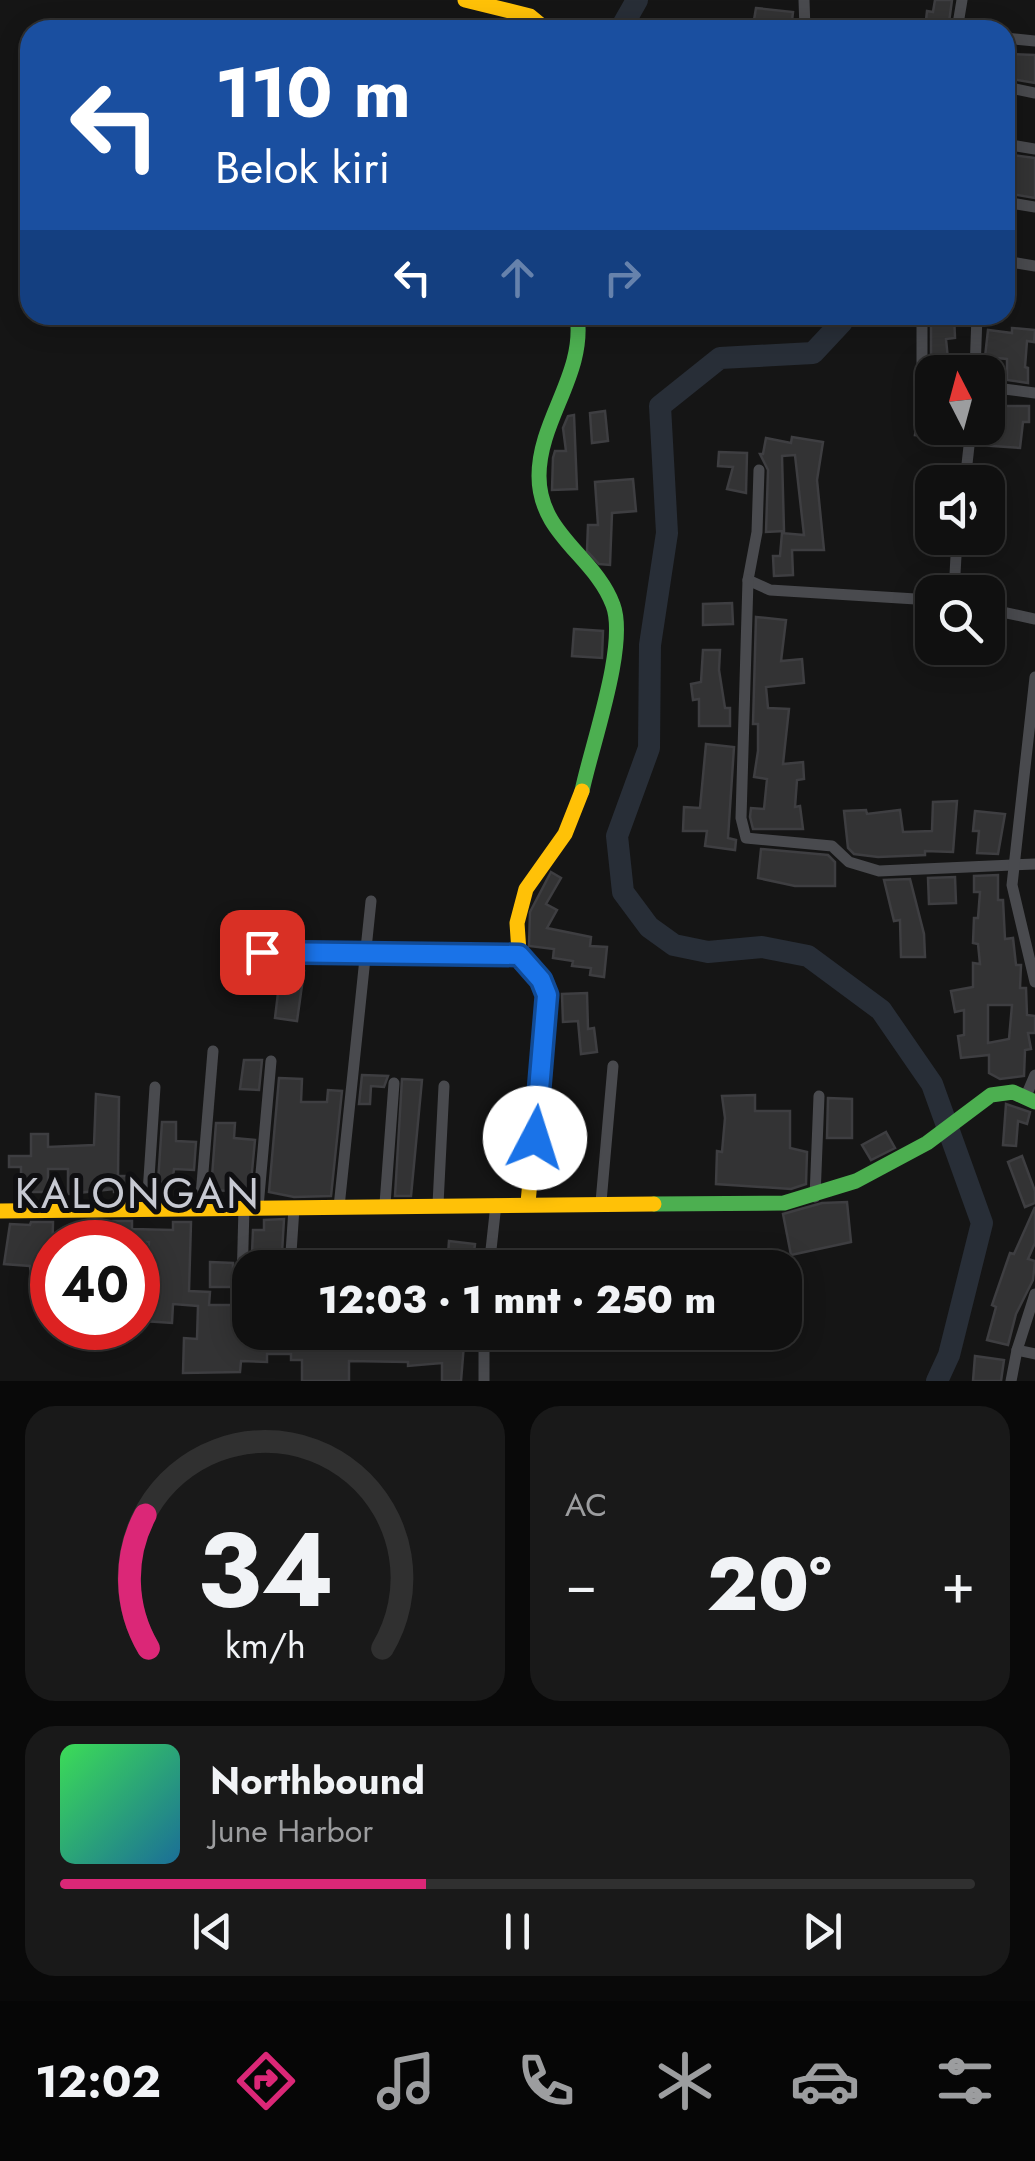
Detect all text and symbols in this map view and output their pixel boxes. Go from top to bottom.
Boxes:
text: 110 m [215,42,411,143]
icon: left [50,60,180,190]
text: Belok kiri [215,135,390,200]
icon: left [385,250,440,305]
icon: ahead [490,250,545,305]
icon: right [595,250,650,305]
north arrow [915,355,1005,445]
map controls [915,355,1005,665]
button: sound [915,465,1005,555]
button: search [915,575,1005,665]
pin [220,910,305,995]
icon: arrive [235,925,290,980]
position arrow [483,1086,587,1190]
district label: KALONGAN [15,1163,261,1224]
speed limit sign: 40 [30,1220,160,1350]
text: 12:03 · 1 mnt · 250 m [318,1272,716,1327]
text: AC [565,1482,607,1528]
text: 34 [196,1495,334,1645]
text: 20° [707,1530,832,1638]
text: − [565,1544,597,1624]
text: + [941,1544,975,1624]
text: km/h [225,1620,305,1671]
text: Northbound [210,1753,425,1808]
text: June Harbor [210,1808,373,1854]
icon: previous [185,1904,240,1959]
icon: pause [490,1904,545,1959]
icon: next [795,1904,850,1959]
icon: directions [231,2046,301,2116]
icon: music [371,2046,441,2116]
icon: phone [511,2046,581,2116]
icon: climate [650,2046,720,2116]
icon: car [790,2046,860,2116]
icon: filters [930,2046,1000,2116]
text: 12:02 [35,2049,161,2114]

